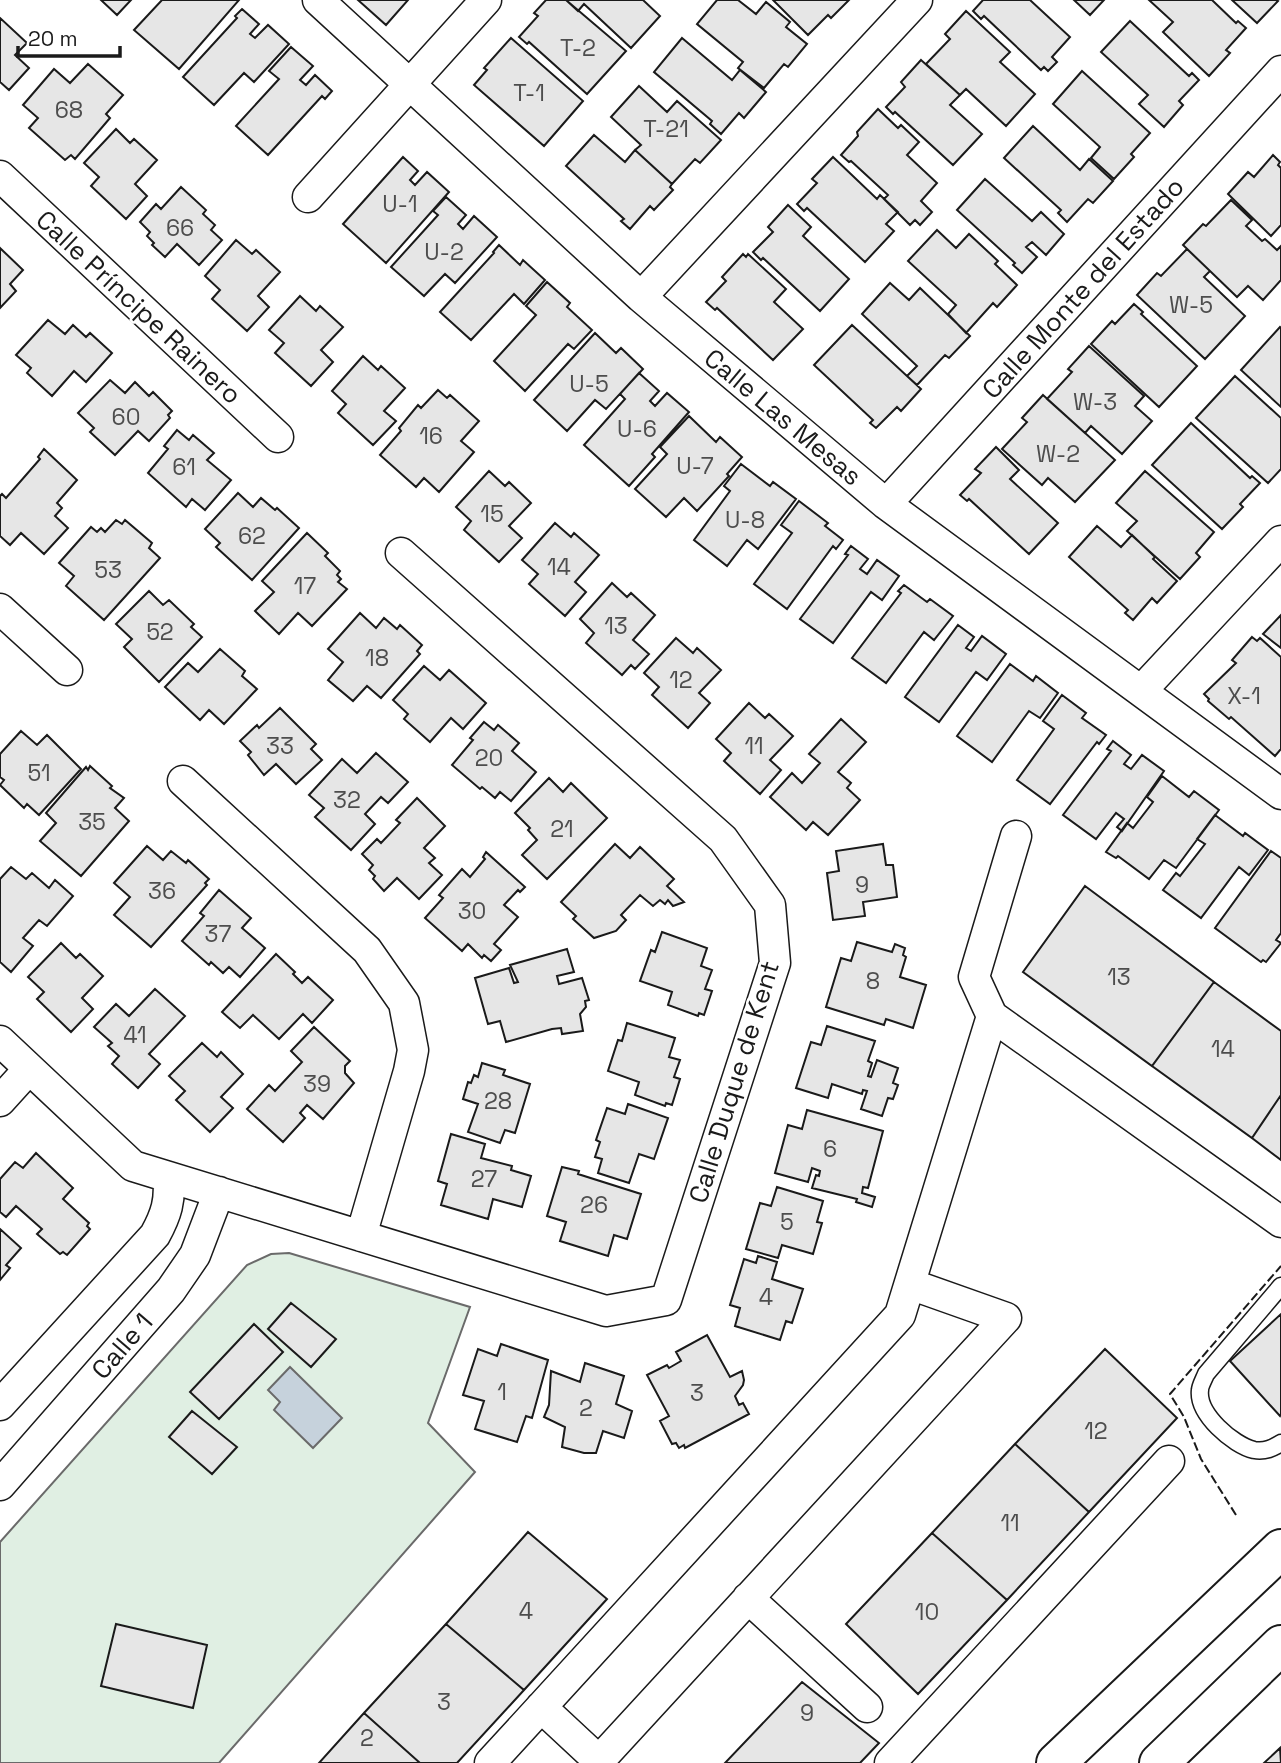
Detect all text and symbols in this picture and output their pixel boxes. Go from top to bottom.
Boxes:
scale bar [18,14,119,58]
text: 20 m [28,25,78,52]
house number: T-2 [560,33,596,63]
house number: T-1 [513,78,545,108]
house number: 68 [55,95,83,125]
house number: T-21 [643,114,689,144]
street label: Calle Monte del Estado [974,170,1192,406]
house number: U-1 [382,189,418,219]
street label: Calle Príncipe Rainero [29,203,249,411]
house number: 66 [166,213,194,243]
house number: U-2 [424,237,464,267]
house number: W-5 [1169,290,1213,320]
street label: Calle Las Mesas [697,341,869,493]
house number: U-5 [569,369,609,399]
house number: W-3 [1073,387,1117,417]
house number: 60 [112,402,140,432]
house number: U-6 [617,414,657,444]
house number: 16 [419,421,443,451]
house number: W-2 [1036,439,1080,469]
house number: U-7 [676,451,714,481]
house number: 61 [172,452,196,482]
house number: 15 [480,499,504,529]
house number: U-8 [725,505,765,535]
house number: 62 [238,521,266,551]
house number: 14 [547,552,571,582]
house number: 53 [94,555,122,585]
house number: 17 [294,571,316,601]
house number: 13 [604,611,628,641]
house number: 52 [146,617,174,647]
house number: 18 [365,643,389,673]
house number: 12 [669,665,693,695]
house number: X-1 [1227,681,1261,711]
house number: 33 [266,731,294,761]
house number: 11 [744,731,764,761]
house number: 20 [475,743,503,773]
house number: 51 [27,758,51,788]
house number: 32 [333,785,361,815]
house number: 35 [78,807,106,837]
house number: 21 [550,814,574,844]
house number: 9 [855,870,869,900]
house number: 36 [148,876,176,906]
house number: 30 [458,896,486,926]
house number: 37 [205,919,231,949]
street label: Calle Duque de Kent [681,957,787,1207]
house number: 13 [1107,962,1131,992]
house number: 8 [866,966,880,996]
house number: 41 [123,1020,147,1050]
house number: 14 [1211,1034,1235,1064]
house number: 39 [303,1069,331,1099]
house number: 28 [484,1086,512,1116]
house number: 6 [823,1134,837,1164]
house number: 27 [471,1164,497,1194]
house number: 26 [580,1190,608,1220]
house number: 5 [780,1207,794,1237]
house number: 4 [759,1282,773,1312]
street label: Calle 1 [84,1306,160,1386]
house number: 1 [497,1377,507,1407]
house number: 3 [690,1378,704,1408]
house number: 2 [579,1393,593,1423]
house number: 12 [1084,1416,1108,1446]
house number: 11 [1000,1508,1020,1538]
house number: 4 [519,1596,533,1626]
house number: 10 [915,1597,939,1627]
house number: 3 [437,1687,451,1717]
house number: 9 [800,1698,814,1728]
house number: 2 [360,1723,374,1753]

